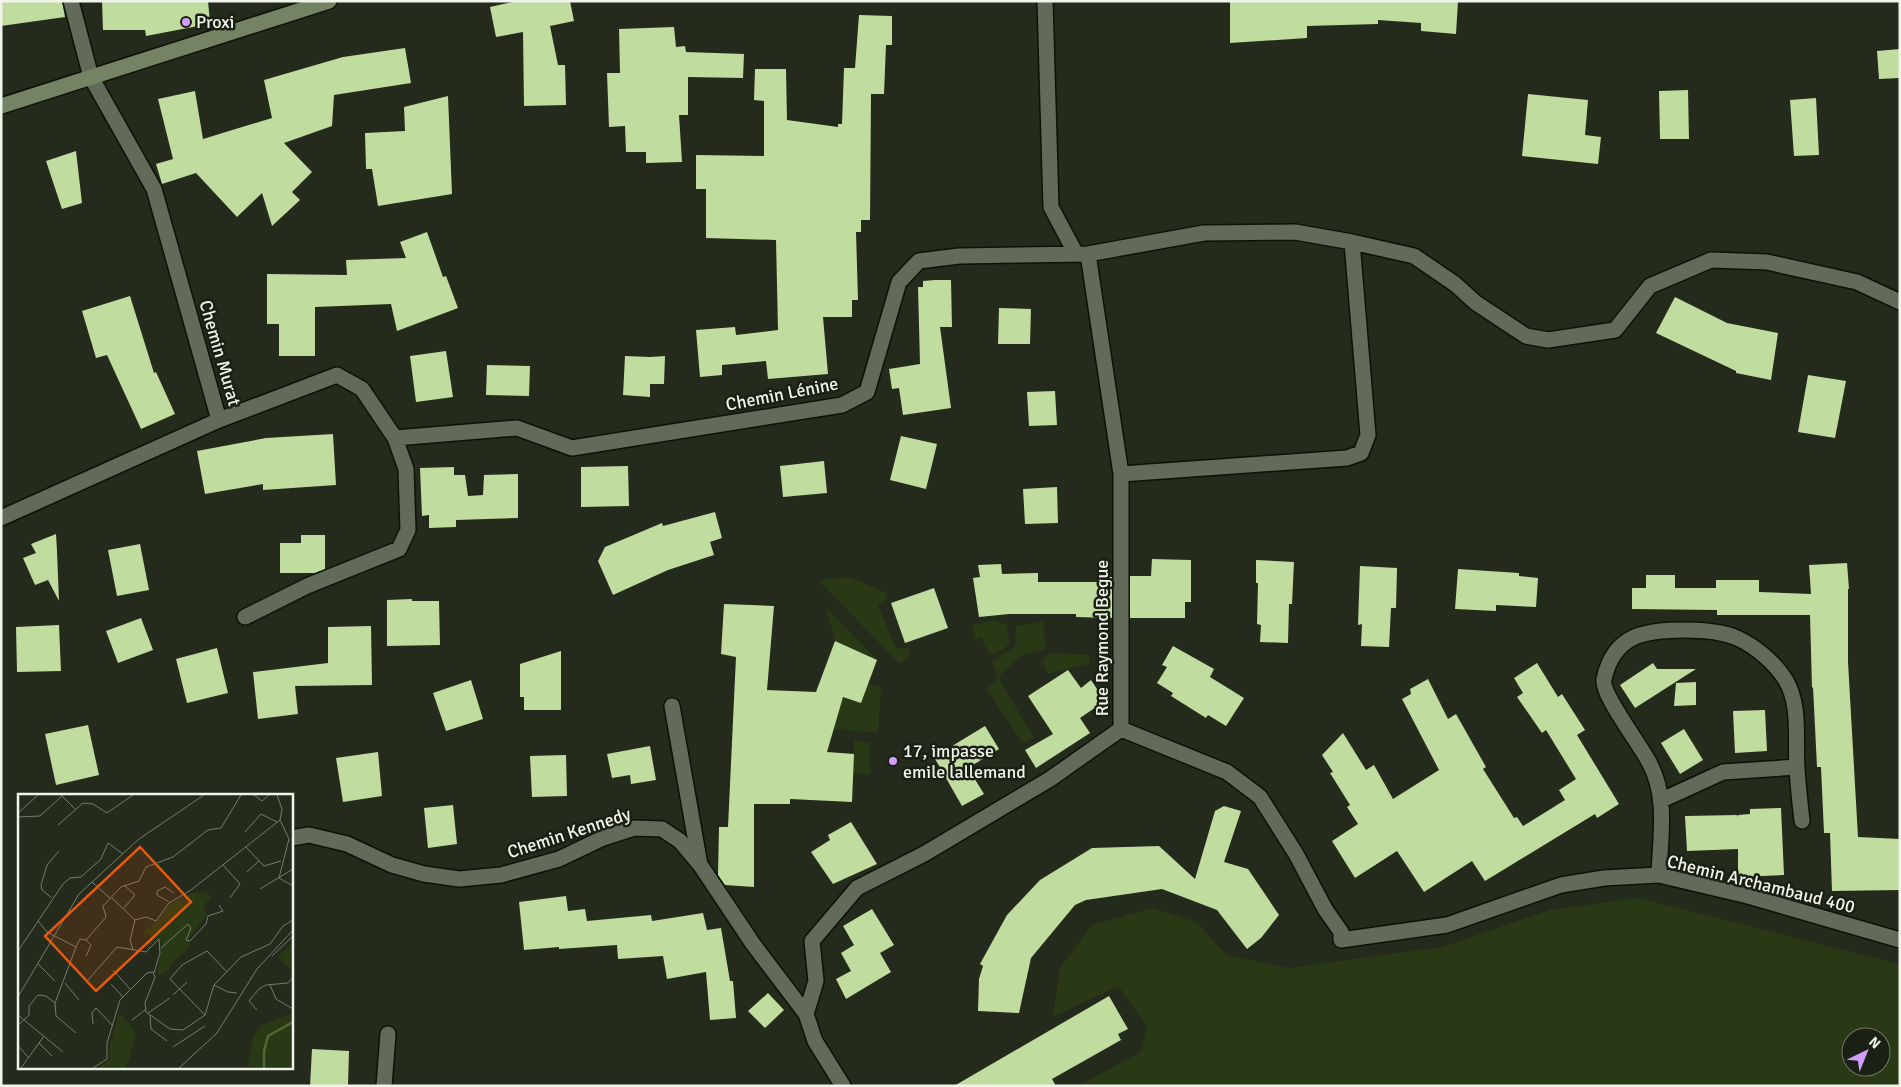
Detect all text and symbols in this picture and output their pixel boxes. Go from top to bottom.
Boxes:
place label: Proxi [196,11,234,33]
marker: Proxi [180,16,192,28]
street label: Chemin Murat [194,298,246,408]
street label: Chemin Lénine [724,372,840,416]
street label: Rue Raymond Begue [1091,560,1113,716]
place label: 17, impasse emile lallemand [903,740,1026,783]
marker: 17, impasse emile lallemand [887,755,899,767]
inset map [18,794,292,1070]
street label: Chemin Kennedy [504,802,634,863]
street label: Chemin Archambaud 400 [1665,850,1857,918]
north arrow [1841,1027,1891,1077]
text: N [1865,1033,1884,1052]

